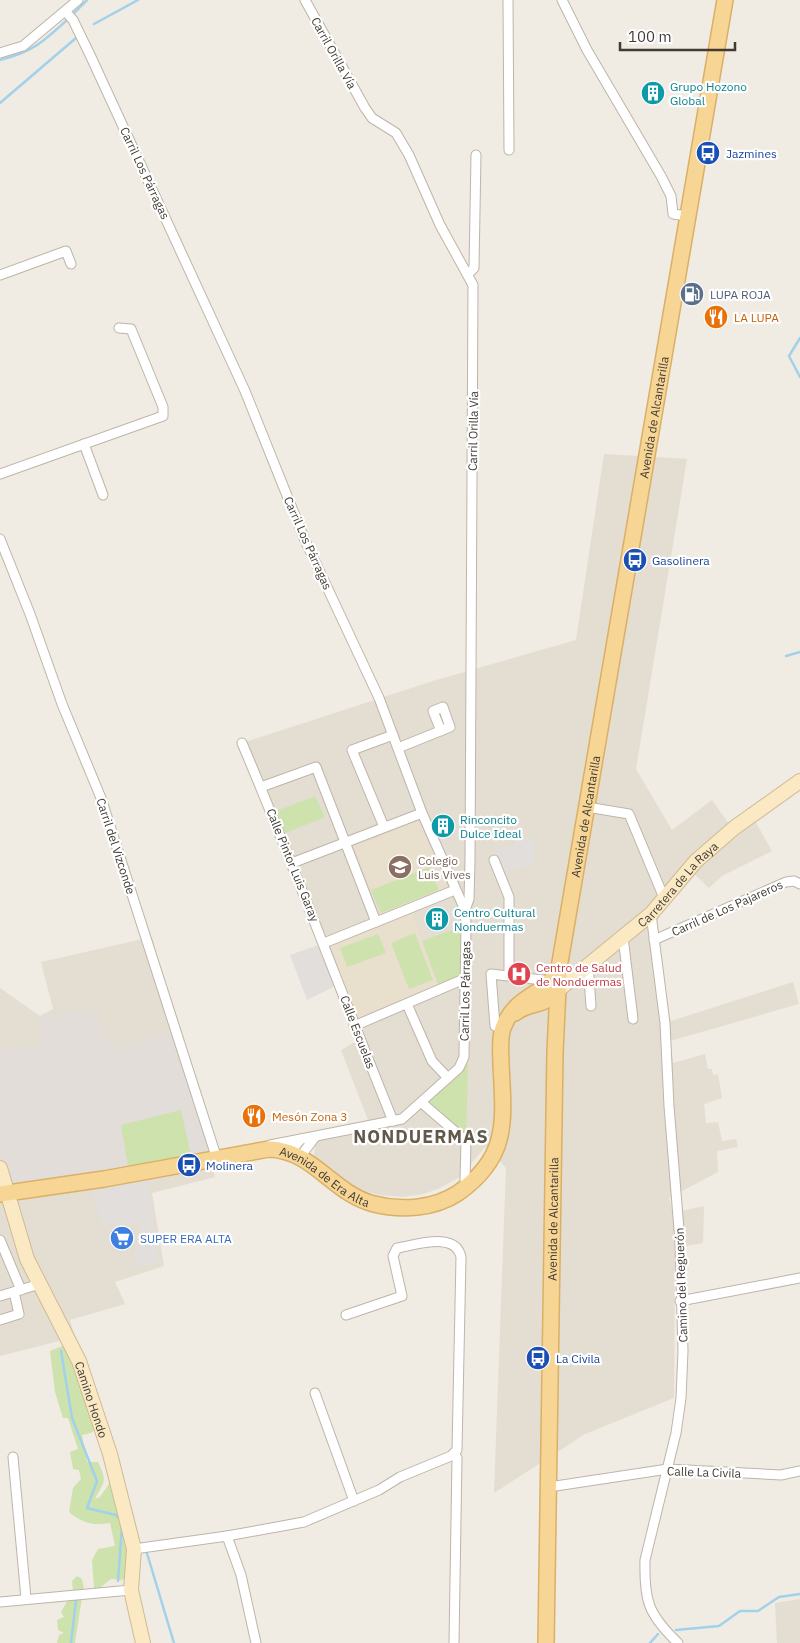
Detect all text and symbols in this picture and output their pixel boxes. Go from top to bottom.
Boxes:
street label: Carril Orilla Vía [308,14,360,92]
scale bar [620,20,735,52]
text: 100 m [628,27,672,46]
place label: Grupo Hozono Global [670,79,747,108]
building icon: Grupo Hozono Global [640,80,666,106]
street label: Carril Los Párragas [117,124,173,222]
bus stop icon: Jazmines [695,140,721,166]
place label: Jazmines [726,146,777,161]
fuel station icon: LUPA ROJA [679,281,705,307]
place label: LUPA ROJA [710,287,771,302]
restaurant icon: LA LUPA [703,304,729,330]
place label: LA LUPA [734,310,779,325]
street label: Avenida de Alcantarilla [636,354,671,479]
street label: Carril Orilla Vía [465,390,481,471]
street label: Carril Los Párragas [281,494,335,592]
bus stop icon: Gasolinera [622,547,648,573]
place label: Gasolinera [652,553,710,568]
street label: Avenida de Alcantarilla [567,754,603,879]
street label: Carril del Vizconde [93,796,139,896]
street label: Calle Pintor Luis Garay [263,806,323,924]
place label: Rinconcito Dulce Ideal [460,812,521,841]
building icon: Rinconcito Dulce Ideal [430,813,456,839]
street label: Carretera de La Raya [634,838,721,930]
place label: Colegio Luis Vives [418,853,471,882]
school or university icon: Colegio Luis Vives [387,854,413,880]
street label: Carril de Los Pajareros [669,877,785,939]
place label: Centro Cultural Nonduermas [454,905,536,934]
building icon: Centro Cultural Nonduermas [424,906,450,932]
street label: Carril Los Párragas [457,941,473,1041]
place label: Centro de Salud de Nonduermas [536,960,622,989]
hospital icon: Centro de Salud de Nonduermas [506,961,532,987]
street label: Calle Escuelas [337,993,379,1071]
restaurant icon: Mesón Zona 3 [241,1103,267,1129]
place label: Mesón Zona 3 [272,1109,347,1124]
district label: NONDUERMAS [353,1125,489,1148]
street label: Avenida de Era Alta [278,1143,372,1210]
bus stop icon: Molinera [176,1152,202,1178]
street label: Avenida de Alcantarilla [544,1157,561,1281]
place label: Molinera [206,1158,253,1173]
supermarket icon: SUPER ERA ALTA [109,1225,135,1251]
street label: Camino del Reguerón [671,1227,691,1343]
place label: SUPER ERA ALTA [140,1231,232,1246]
bus stop icon: La Civila [525,1345,551,1371]
place label: La Civila [556,1351,601,1366]
street label: Camino Hondo [72,1359,112,1440]
street label: Calle La Civila [667,1463,742,1481]

